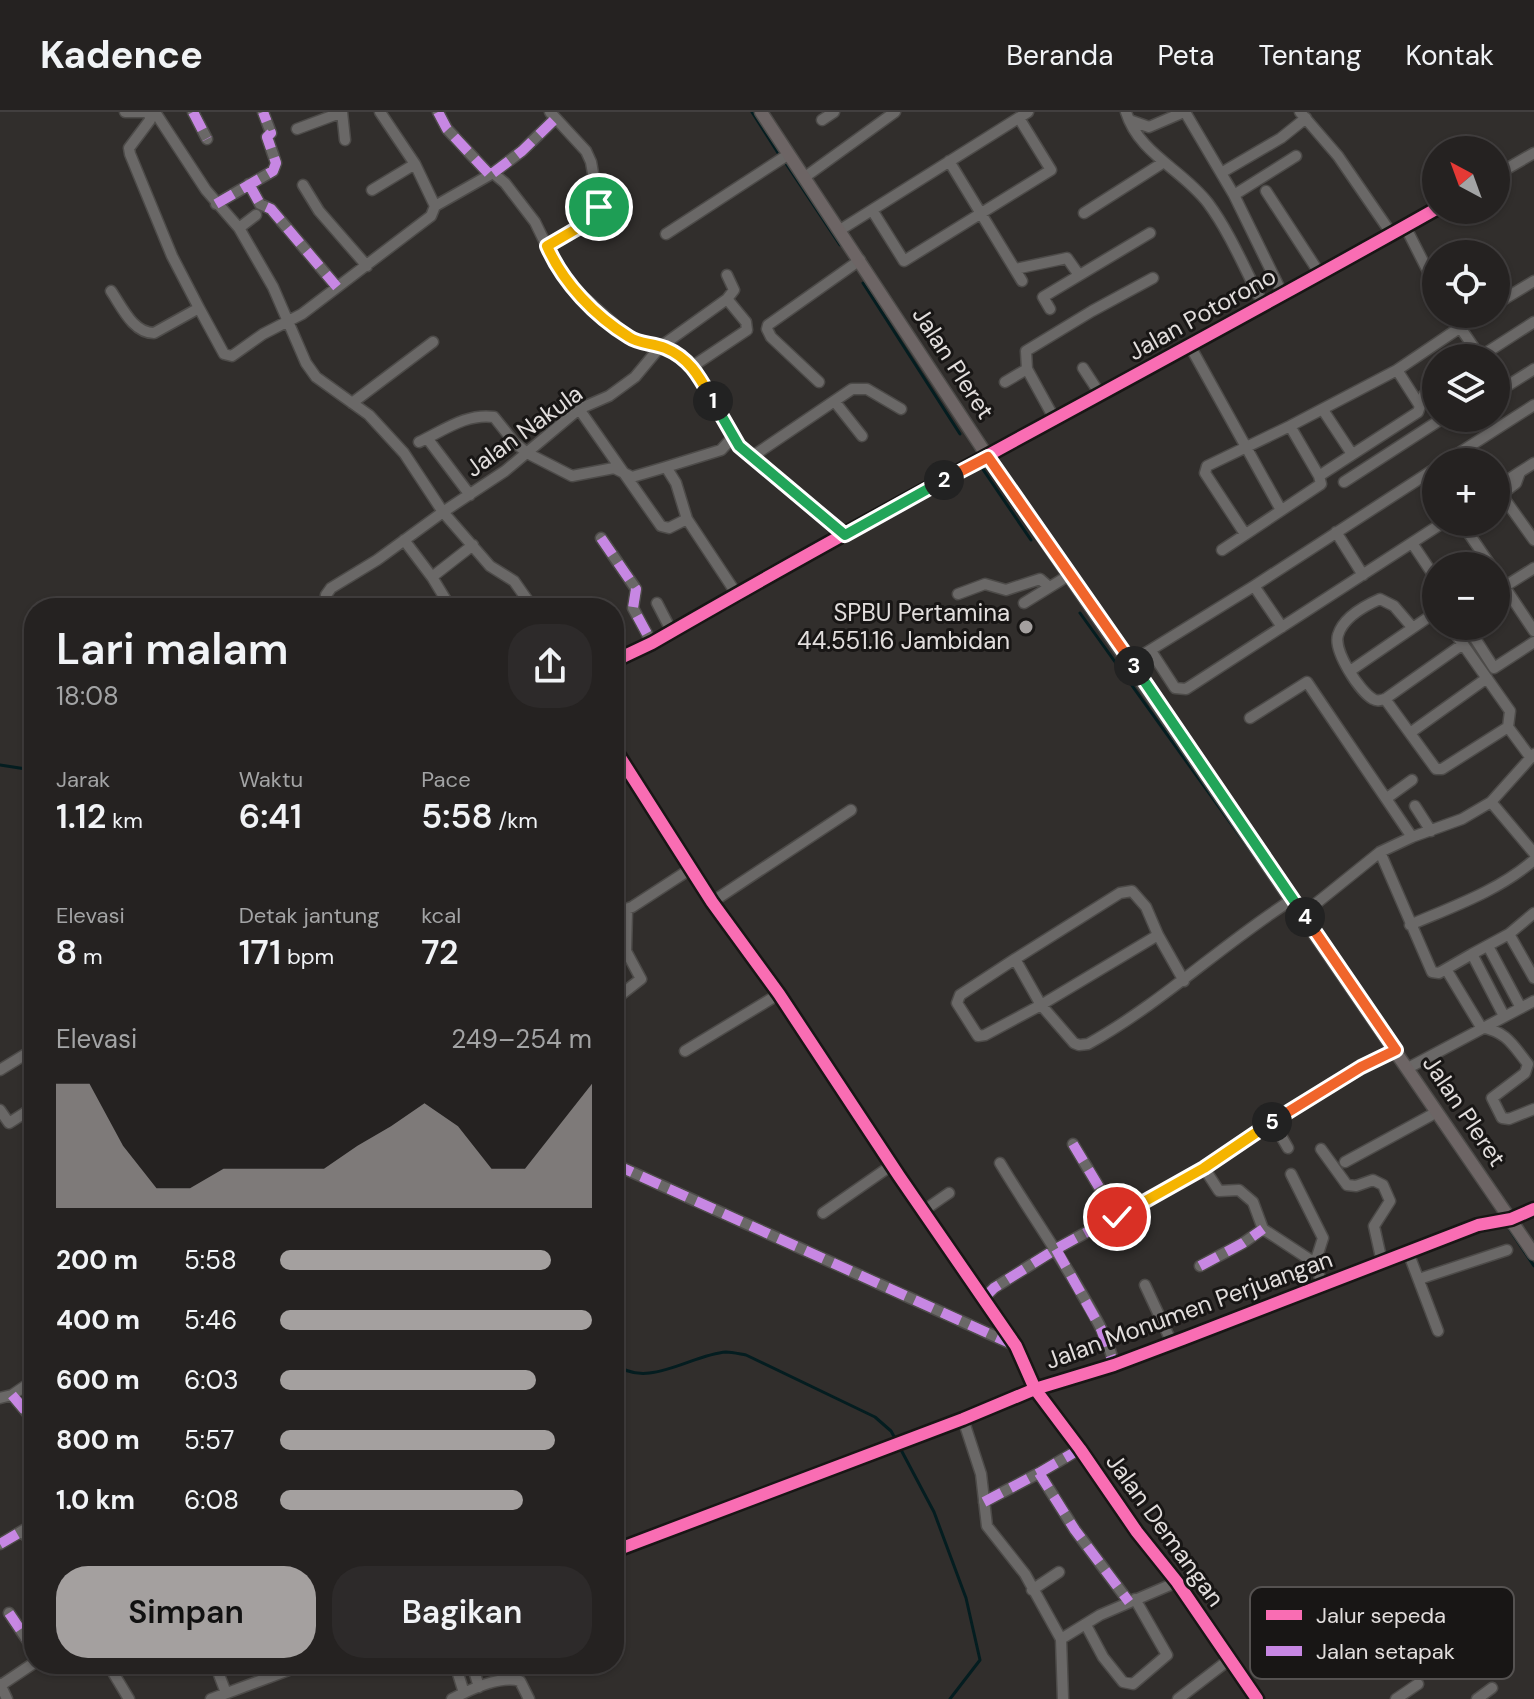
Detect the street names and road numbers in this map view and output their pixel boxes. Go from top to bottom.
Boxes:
street label: Jalan Potorono [1122,260,1281,367]
street label: Jalan Pleret [906,301,1001,425]
street label: Jalan Nakula [459,378,588,484]
street label: Jalan Pleret [1416,1049,1513,1172]
street label: Jalan Monumen Perjuangan [1041,1243,1337,1376]
street label: Jalan Demangan [1099,1447,1232,1613]

